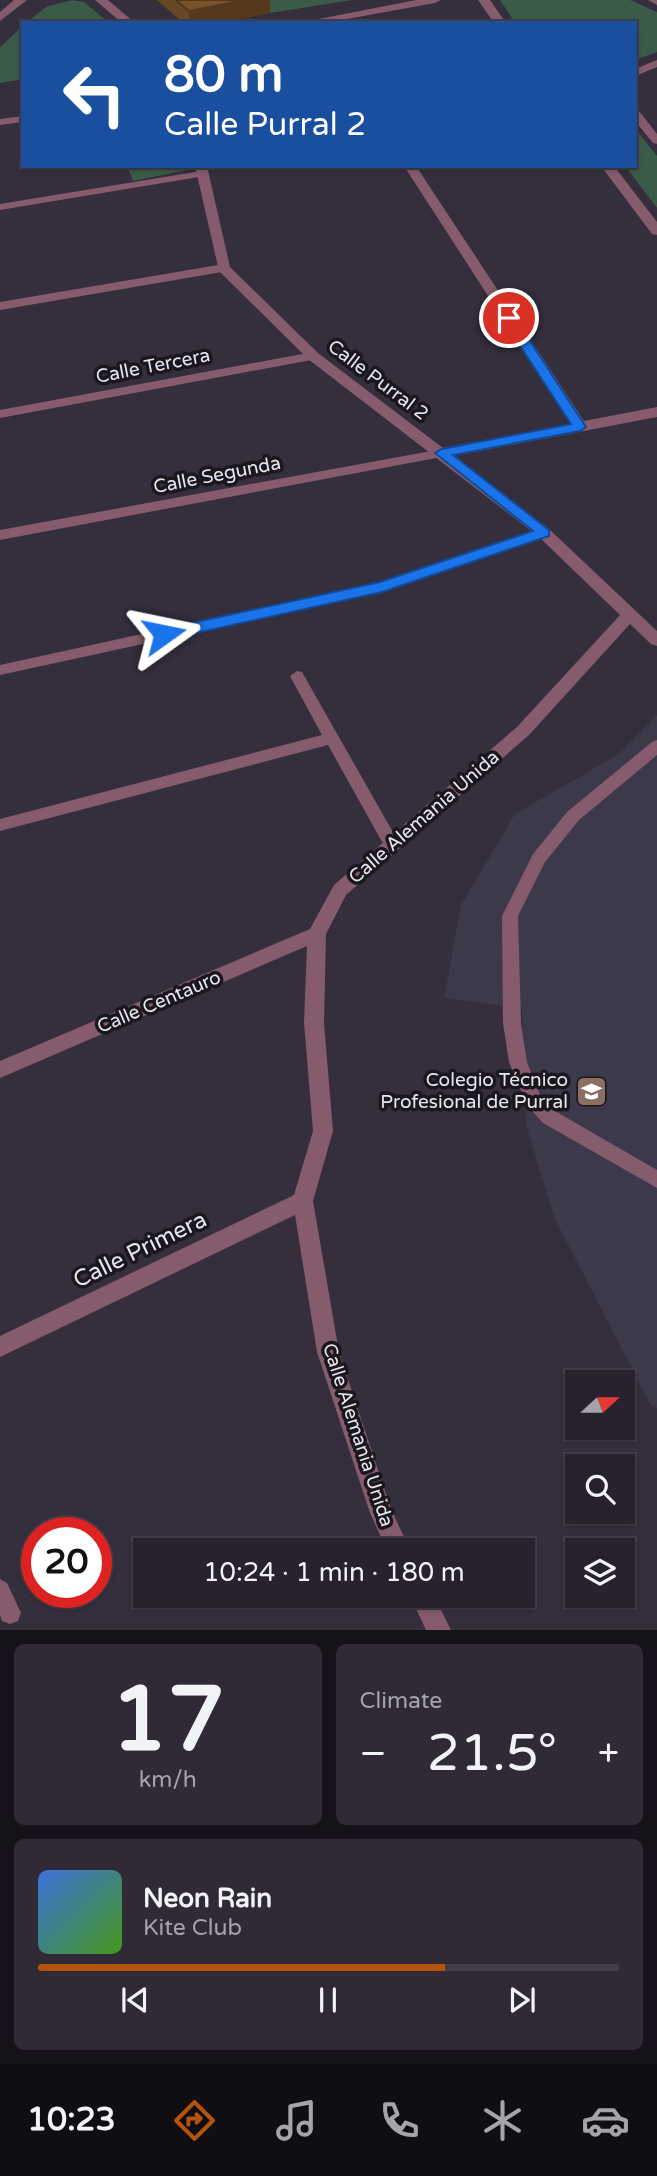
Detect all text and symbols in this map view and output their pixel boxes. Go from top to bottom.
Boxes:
text: 80 m [164,46,283,105]
icon: left [49,49,140,140]
text: Calle Purral 2 [164,106,366,144]
pin [479,288,539,348]
icon: arrive [490,299,528,337]
street label: Calle Purral 2 [323,335,433,425]
street label: Calle Tercera [94,344,212,388]
street label: Calle Segunda [151,452,283,498]
position arrow [127,597,201,671]
street label: Calle Alemania Unida [344,746,504,888]
street label: Calle Centauro [94,966,224,1038]
place label: Colegio Técnico Profesional de Purral [380,1069,568,1113]
school or university icon: Colegio Técnico Profesional de Purral [574,1074,608,1108]
street label: Calle Primera [69,1206,211,1294]
street label: Calle Alemania Unida [318,1340,398,1530]
north arrow [565,1370,635,1440]
map controls [565,1370,635,1608]
button: search [565,1454,635,1524]
speed limit sign: 20 [21,1517,112,1608]
button: layers [565,1538,635,1608]
text: 10:24 · 1 min · 180 m [203,1557,465,1588]
text: 17 [111,1665,225,1775]
text: Climate [360,1687,442,1715]
text: 21.5° [427,1722,557,1785]
text: − [360,1731,387,1777]
text: + [598,1731,619,1777]
text: km/h [139,1766,197,1794]
text: Neon Rain [143,1883,272,1914]
text: Kite Club [143,1914,242,1942]
icon: previous [116,1981,154,2019]
icon: pause [309,1981,347,2019]
icon: next [503,1981,541,2019]
icon: directions [170,2096,219,2145]
icon: music [272,2096,321,2145]
icon: phone [375,2096,424,2145]
icon: climate [478,2096,527,2145]
icon: car [581,2096,630,2145]
text: 10:23 [27,2101,116,2139]

